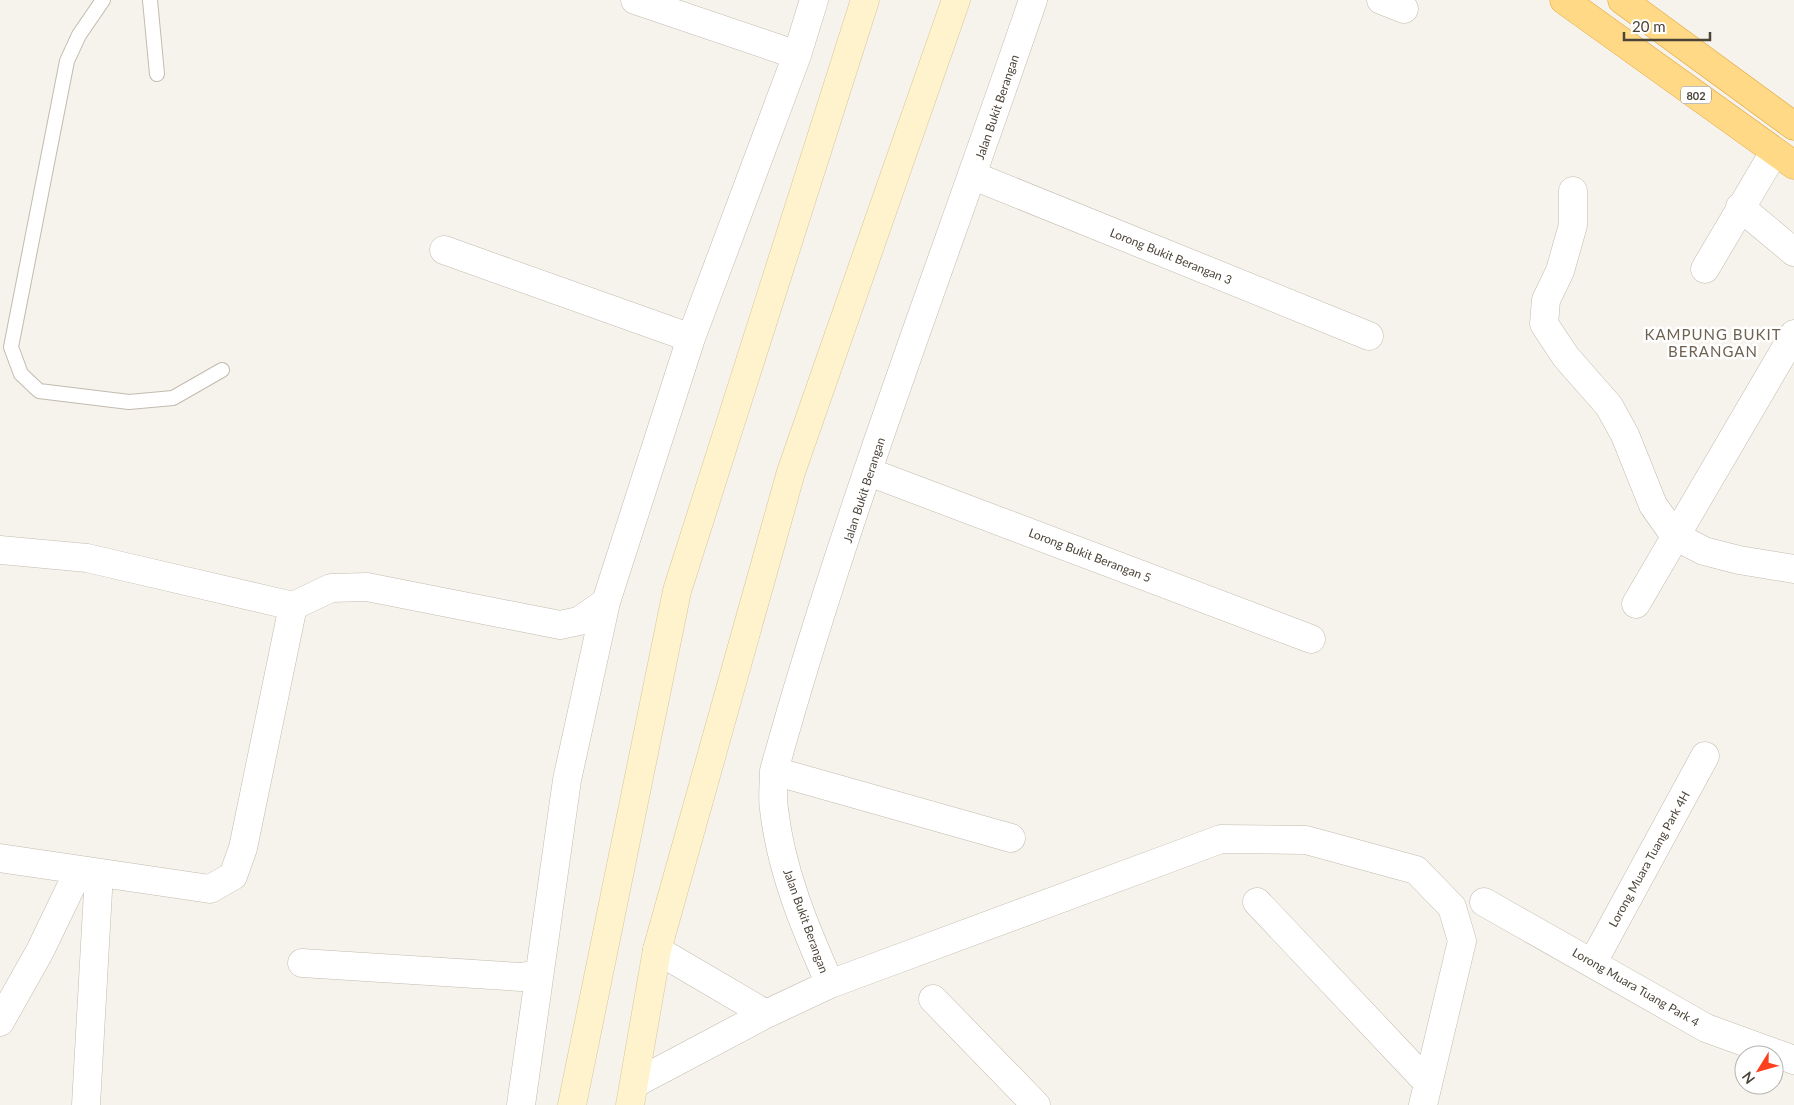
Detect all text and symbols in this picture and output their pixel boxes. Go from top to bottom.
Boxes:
scale bar [1624,10,1710,42]
text: 20 m [1632,17,1666,35]
street label: Jalan Bukit Berangan [972,53,1022,161]
road number: 802 [1681,86,1711,104]
street label: Lorong Bukit Berangan 3 [1108,225,1234,287]
district label: KAMPUNG BUKIT BERANGAN [1644,325,1782,360]
street label: Jalan Bukit Berangan [840,435,888,545]
street label: Lorong Bukit Berangan 5 [1027,525,1153,585]
street label: Lorong Muara Tuang Park 4H [1605,788,1693,930]
street label: Jalan Bukit Berangan [780,867,832,975]
street label: Lorong Muara Tuang Park 4 [1570,944,1702,1030]
north arrow [1734,1045,1784,1095]
text: N [1738,1069,1758,1088]

